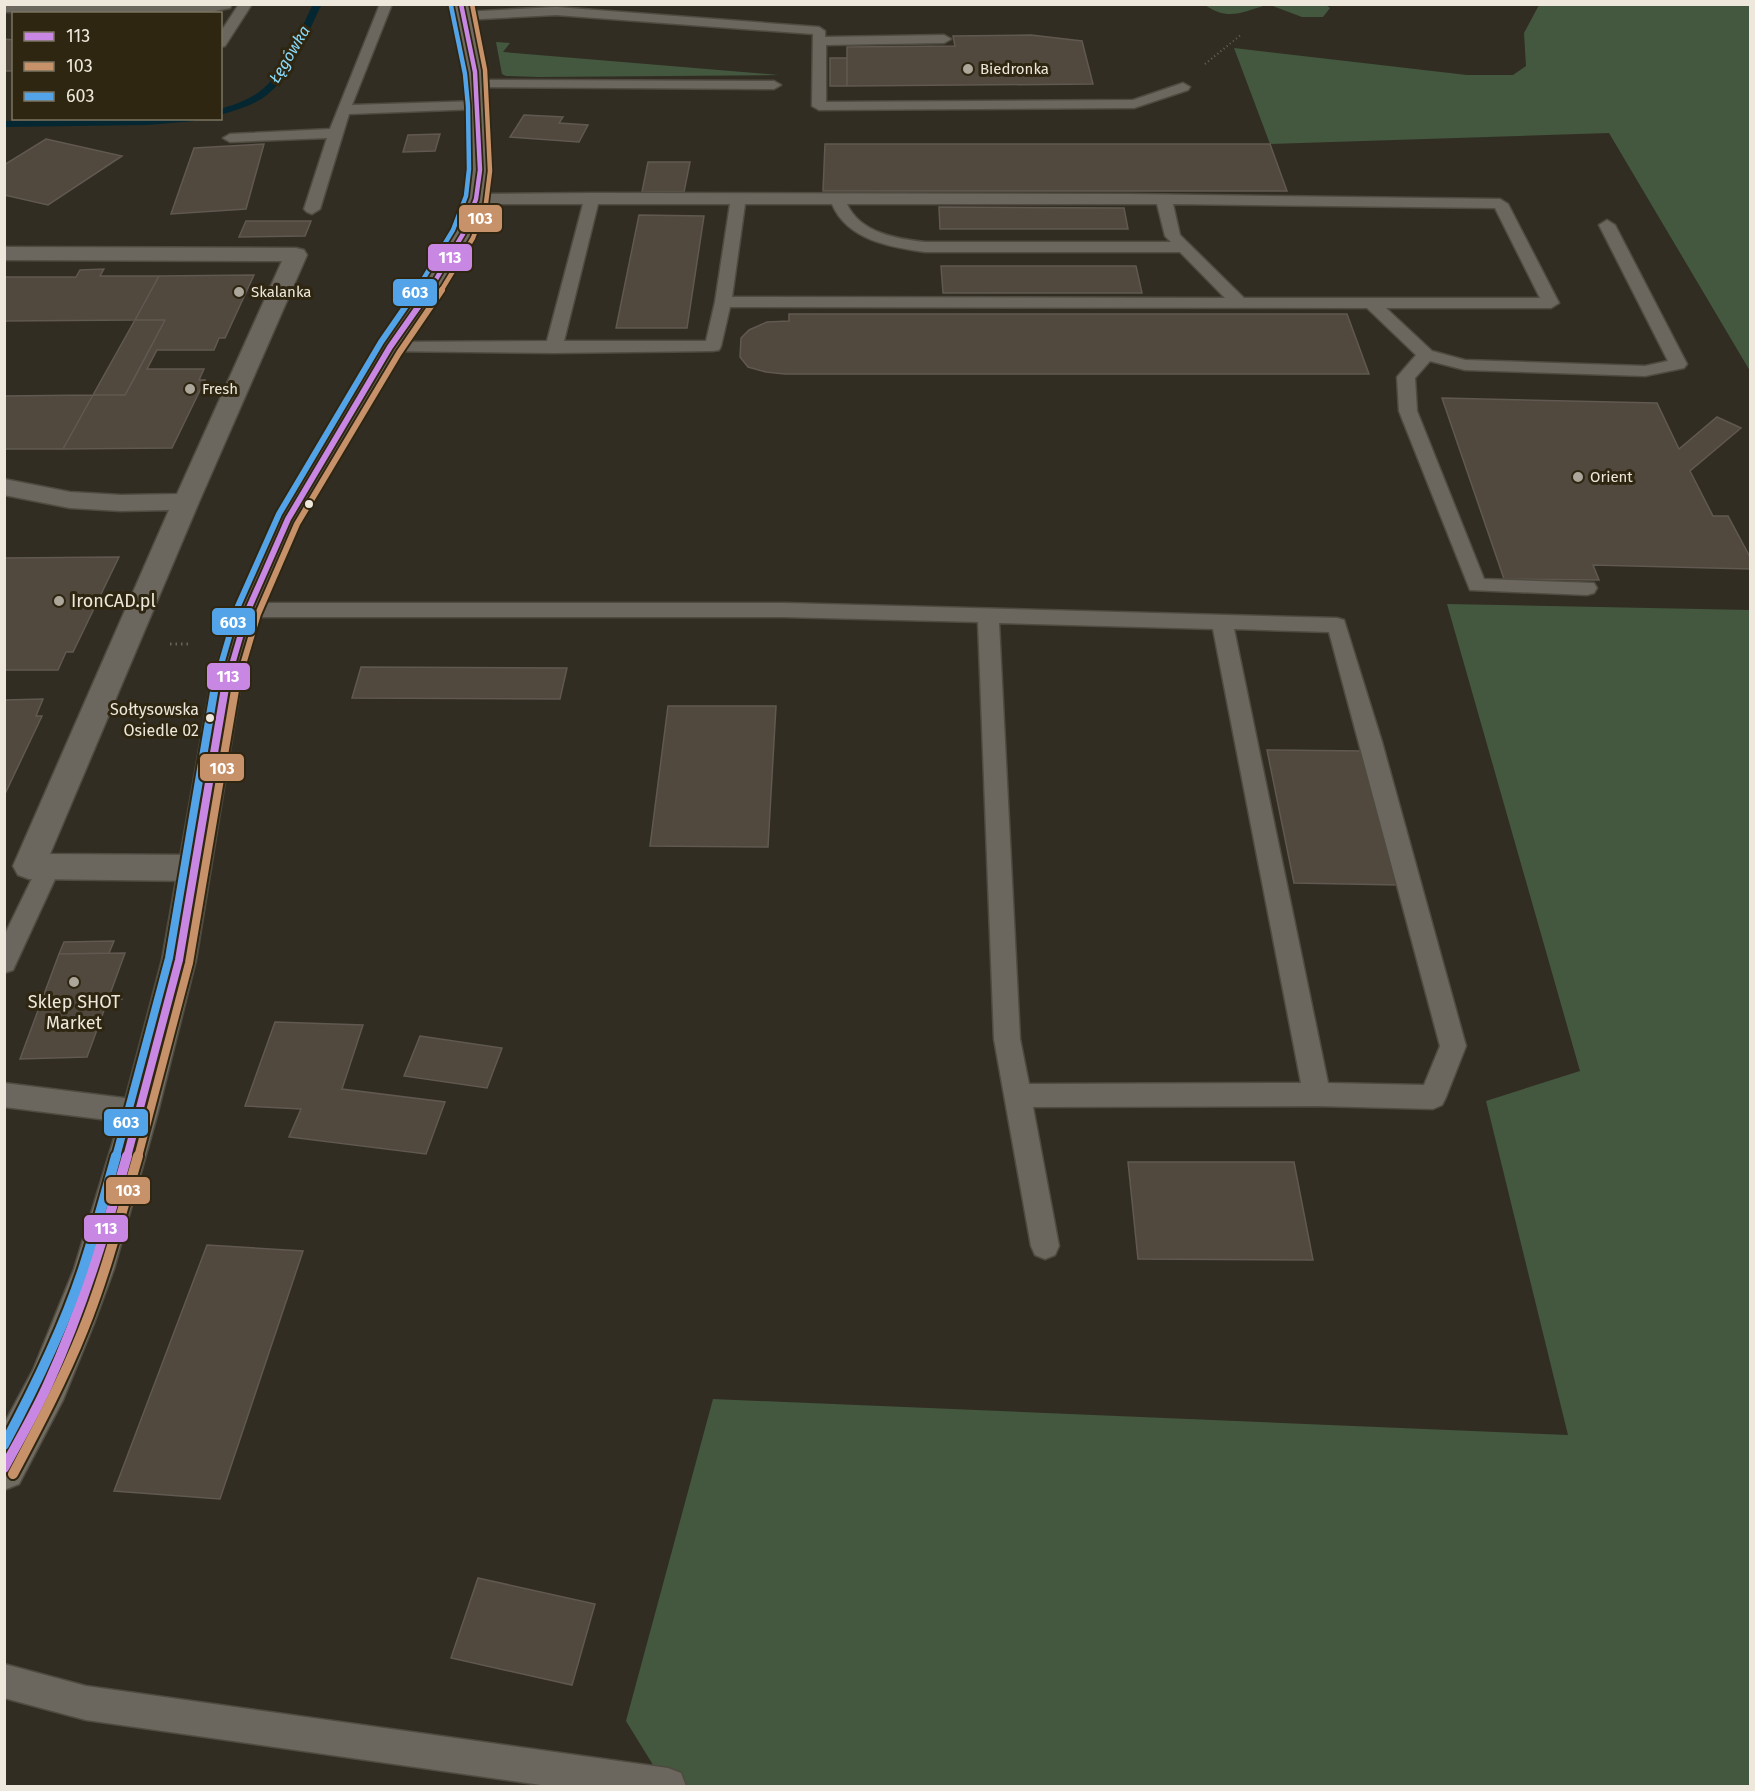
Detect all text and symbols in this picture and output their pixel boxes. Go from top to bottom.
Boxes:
legend [12,12,222,120]
water label: Łęgówka [265,22,314,86]
text: 113 [66,25,90,47]
text: 103 [66,55,93,77]
place label: Biedronka [980,60,1049,78]
marker: Biedronka [961,62,975,76]
text: 603 [66,85,94,107]
line badge: 103 [458,204,503,233]
text: 103 [468,209,492,228]
line badge: 113 [427,243,473,272]
text: 113 [439,248,461,267]
line badge: 603 [392,278,438,307]
place label: Skalanka [251,283,312,301]
text: 603 [402,283,428,302]
marker: Skalanka [232,285,246,299]
place label: Fresh [202,380,238,398]
marker: Fresh [183,382,197,396]
place label: Orient [1590,468,1633,486]
marker: Orient [1571,470,1585,484]
unlabelled marker [303,498,315,510]
place label: IronCAD.pl [71,590,156,612]
marker: IronCAD.pl [52,594,66,608]
line badge: 603 [211,607,256,636]
text: 603 [220,613,246,632]
line badge: 113 [206,662,251,691]
text: 113 [217,667,239,686]
place label: Sołtysowska Osiedle 02 [110,700,199,740]
marker: Sołtysowska Osiedle 02 [204,712,216,724]
line badge: 103 [199,753,245,782]
text: 103 [210,759,234,778]
marker: Sklep SHOT Market [67,975,81,989]
place label: Sklep SHOT Market [28,991,121,1034]
line badge: 603 [103,1108,149,1137]
text: 603 [113,1113,139,1132]
line badge: 103 [105,1176,151,1205]
text: 103 [116,1181,140,1200]
line badge: 113 [83,1214,129,1243]
text: 113 [95,1219,117,1238]

